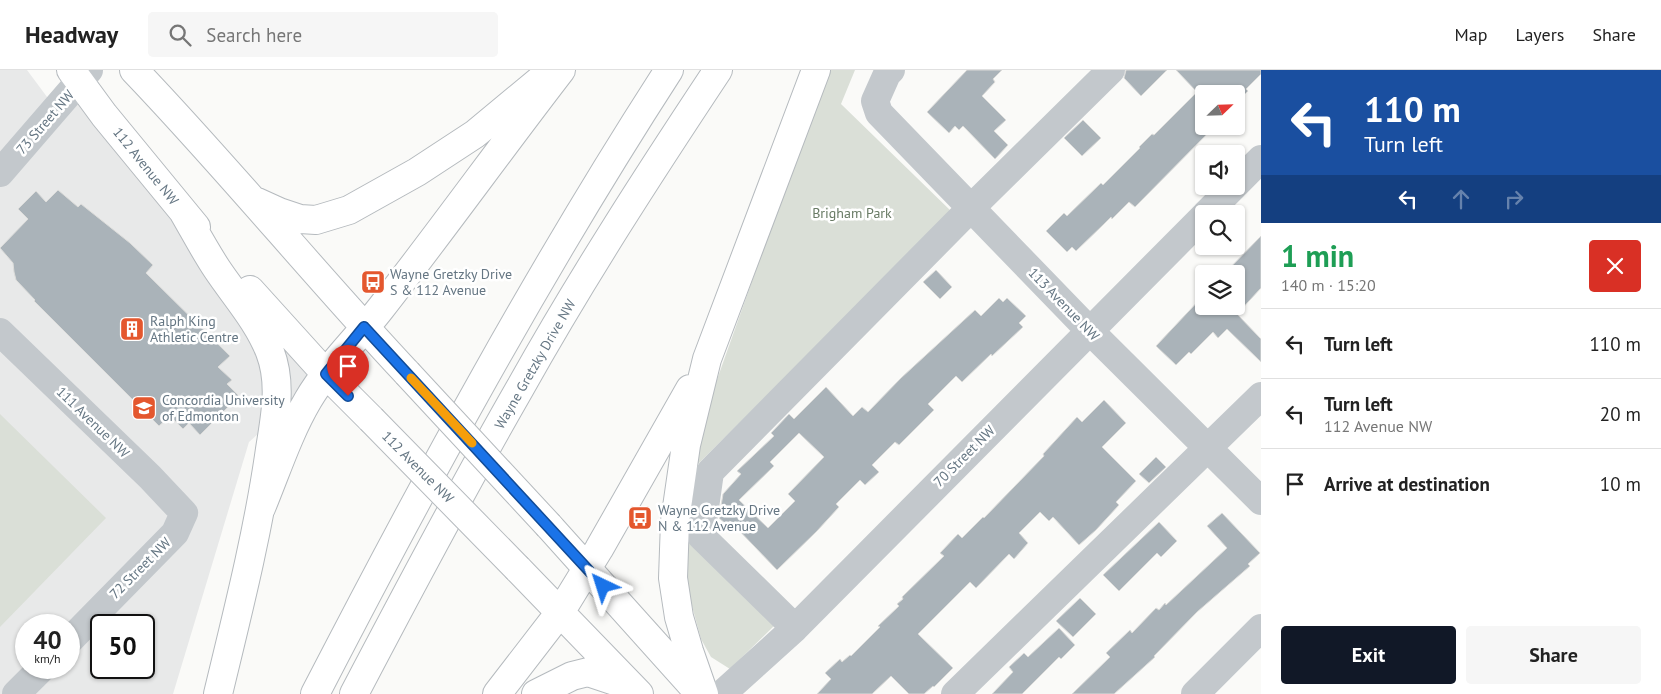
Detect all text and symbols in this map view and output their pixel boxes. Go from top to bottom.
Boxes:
search box [148,12,498,57]
text: Headway [25,19,118,50]
icon: search [166,21,194,49]
text: Search here [206,23,302,47]
text: Map [1455,23,1487,46]
text: Layers [1515,23,1564,46]
text: Share [1592,23,1636,46]
north arrow [1195,85,1245,135]
map controls [1195,85,1245,315]
street label: 73 Street NW [12,86,78,158]
text: 110 m [1364,86,1461,132]
icon: left [1281,90,1346,155]
street label: 112 Avenue NW [109,124,183,209]
text: Turn left [1364,130,1443,158]
button: sound [1195,145,1245,195]
icon: left [1394,185,1422,213]
icon: ahead [1447,185,1475,213]
icon: right [1500,185,1528,213]
park label: Brigham Park [812,204,892,222]
button: search [1195,205,1245,255]
text: 1 min [1281,236,1354,275]
button: close [1589,240,1641,292]
street label: 113 Avenue NW [1025,264,1104,345]
place label: Wayne Gretzky Drive S & 112 Avenue [390,265,512,299]
button: layers [1195,265,1245,315]
bus stop icon: Wayne Gretzky Drive S & 112 Avenue [360,269,386,295]
text: 140 m · 15:20 [1281,275,1376,295]
street label: Wayne Gretzky Drive NW [490,296,580,432]
place label: Ralph King Athletic Centre [150,312,239,346]
building icon: Ralph King Athletic Centre [119,316,145,342]
icon: left [1281,330,1309,358]
text: Turn left [1324,332,1393,356]
text: 110 m [1589,332,1641,356]
pin [327,345,369,396]
icon: arrive [334,352,362,380]
street label: 111 Avenue NW [53,383,134,462]
place label: Concordia University of Edmonton [162,391,285,425]
text: Turn left [1324,392,1393,416]
school or university icon: Concordia University of Edmonton [131,395,157,421]
icon: left [1281,400,1309,428]
text: 20 m [1600,402,1641,426]
text: 112 Avenue NW [1324,416,1432,436]
street label: 70 Street NW [930,421,999,490]
street label: 112 Avenue NW [378,427,458,507]
icon: arrive [1281,470,1309,498]
text: Arrive at destination [1324,472,1490,496]
text: 10 m [1600,472,1641,496]
place label: Wayne Gretzky Drive N & 112 Avenue [658,501,780,535]
bus stop icon: Wayne Gretzky Drive N & 112 Avenue [627,505,653,531]
street label: 72 Street NW [106,533,175,602]
position arrow [576,559,628,611]
speed limit sign: 50 [90,614,155,679]
text: 40 [33,624,62,656]
button: Exit [1281,626,1456,684]
button: Share [1466,626,1641,684]
text: km/h [34,651,61,666]

